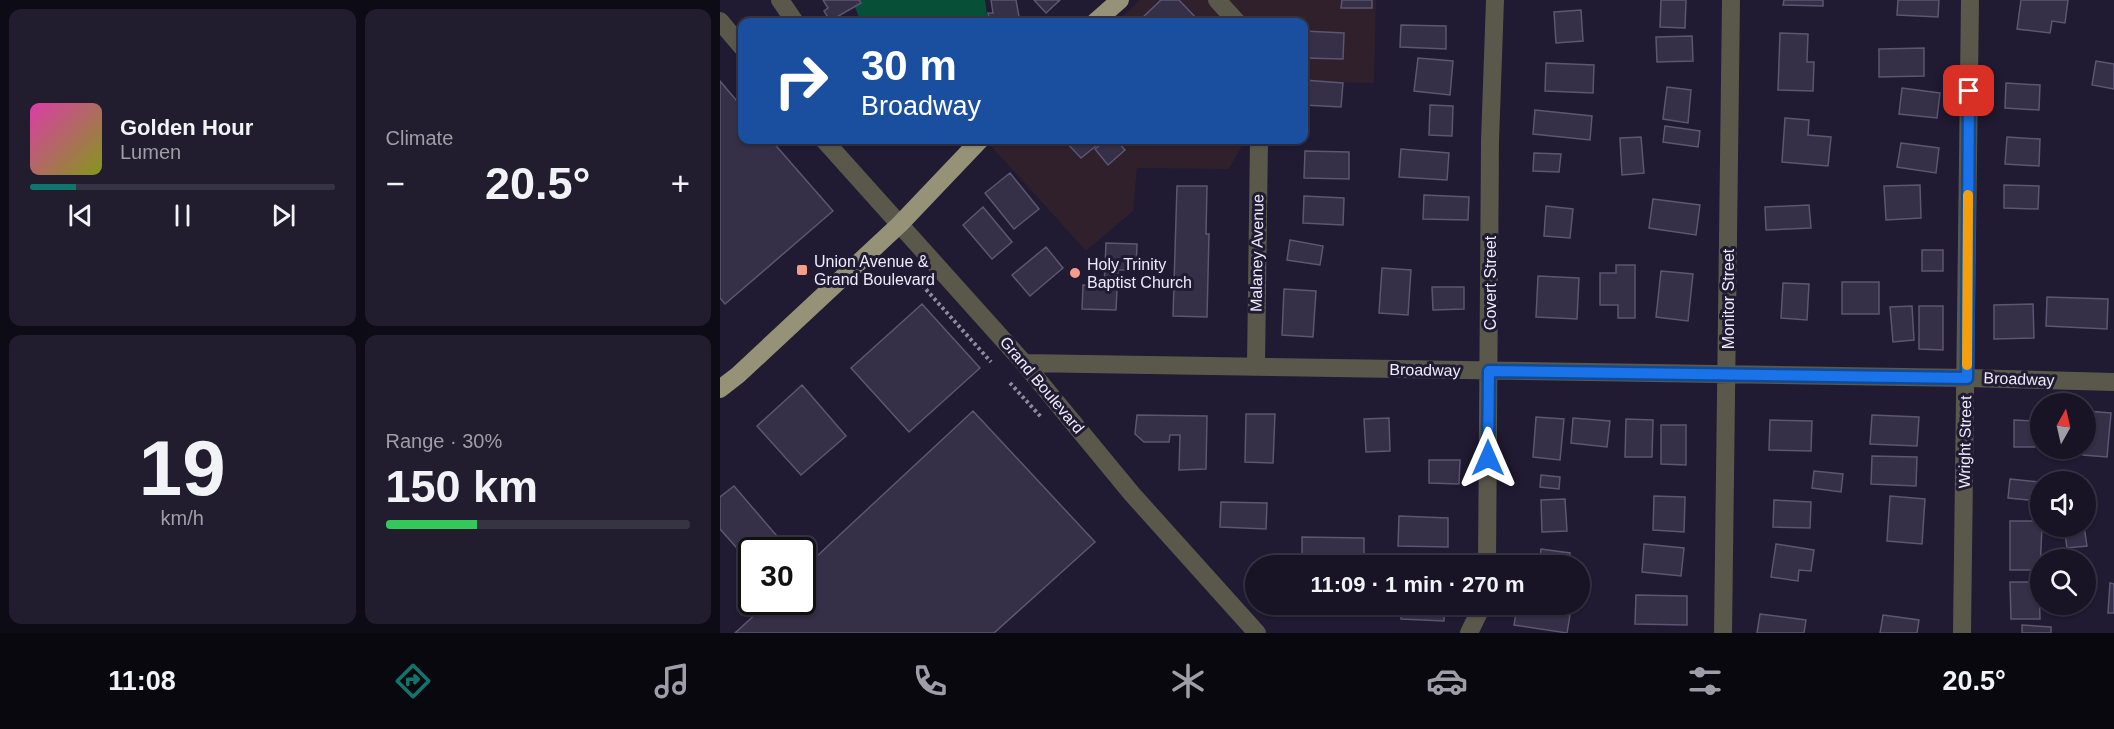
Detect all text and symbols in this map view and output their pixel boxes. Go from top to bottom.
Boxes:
icon: right [762,42,840,120]
text: 30 m [861,42,957,89]
pin [1943,65,1994,116]
icon: arrive [1952,74,1985,107]
text: Broadway [861,91,981,121]
text: Golden Hour [120,115,253,140]
text: Climate [386,127,453,149]
text: Lumen [120,141,181,163]
text: 20.5° [485,158,591,209]
text: − [386,165,405,202]
text: + [671,165,690,202]
street label: Malaney Avenue [1247,194,1267,312]
icon: previous [64,199,97,232]
icon: pause [166,199,199,232]
icon: next [267,199,300,232]
street label: Covert Street [1482,235,1499,330]
street label: Monitor Street [1720,248,1737,349]
place label: Union Avenue & Grand Boulevard [814,253,935,288]
place label: Holy Trinity Baptist Church [1087,256,1192,291]
marker: Union Avenue & Grand Boulevard [795,263,809,277]
marker: Holy Trinity Baptist Church [1068,266,1082,280]
street label: Grand Boulevard [997,333,1087,437]
street label: Broadway [1389,361,1461,379]
street label: Broadway [1983,369,2055,389]
north arrow [2030,393,2096,459]
map controls [2030,393,2096,615]
street label: Wright Street [1956,395,1974,489]
text: 19 [139,424,226,512]
position arrow [1456,426,1520,490]
text: Range · 30% [386,430,502,452]
text: 150 km [386,461,538,512]
button: sound [2030,471,2096,537]
text: km/h [161,507,204,529]
speed limit sign: 30 [738,537,816,615]
button: search [2030,549,2096,615]
text: 11:09 · 1 min · 270 m [1311,572,1525,597]
icon: directions [392,660,434,702]
icon: music [651,660,693,702]
icon: phone [909,660,951,702]
icon: climate [1167,660,1209,702]
icon: car [1426,660,1468,702]
icon: filters [1684,660,1726,702]
text: 11:08 [108,666,176,696]
text: 20.5° [1942,666,2006,696]

